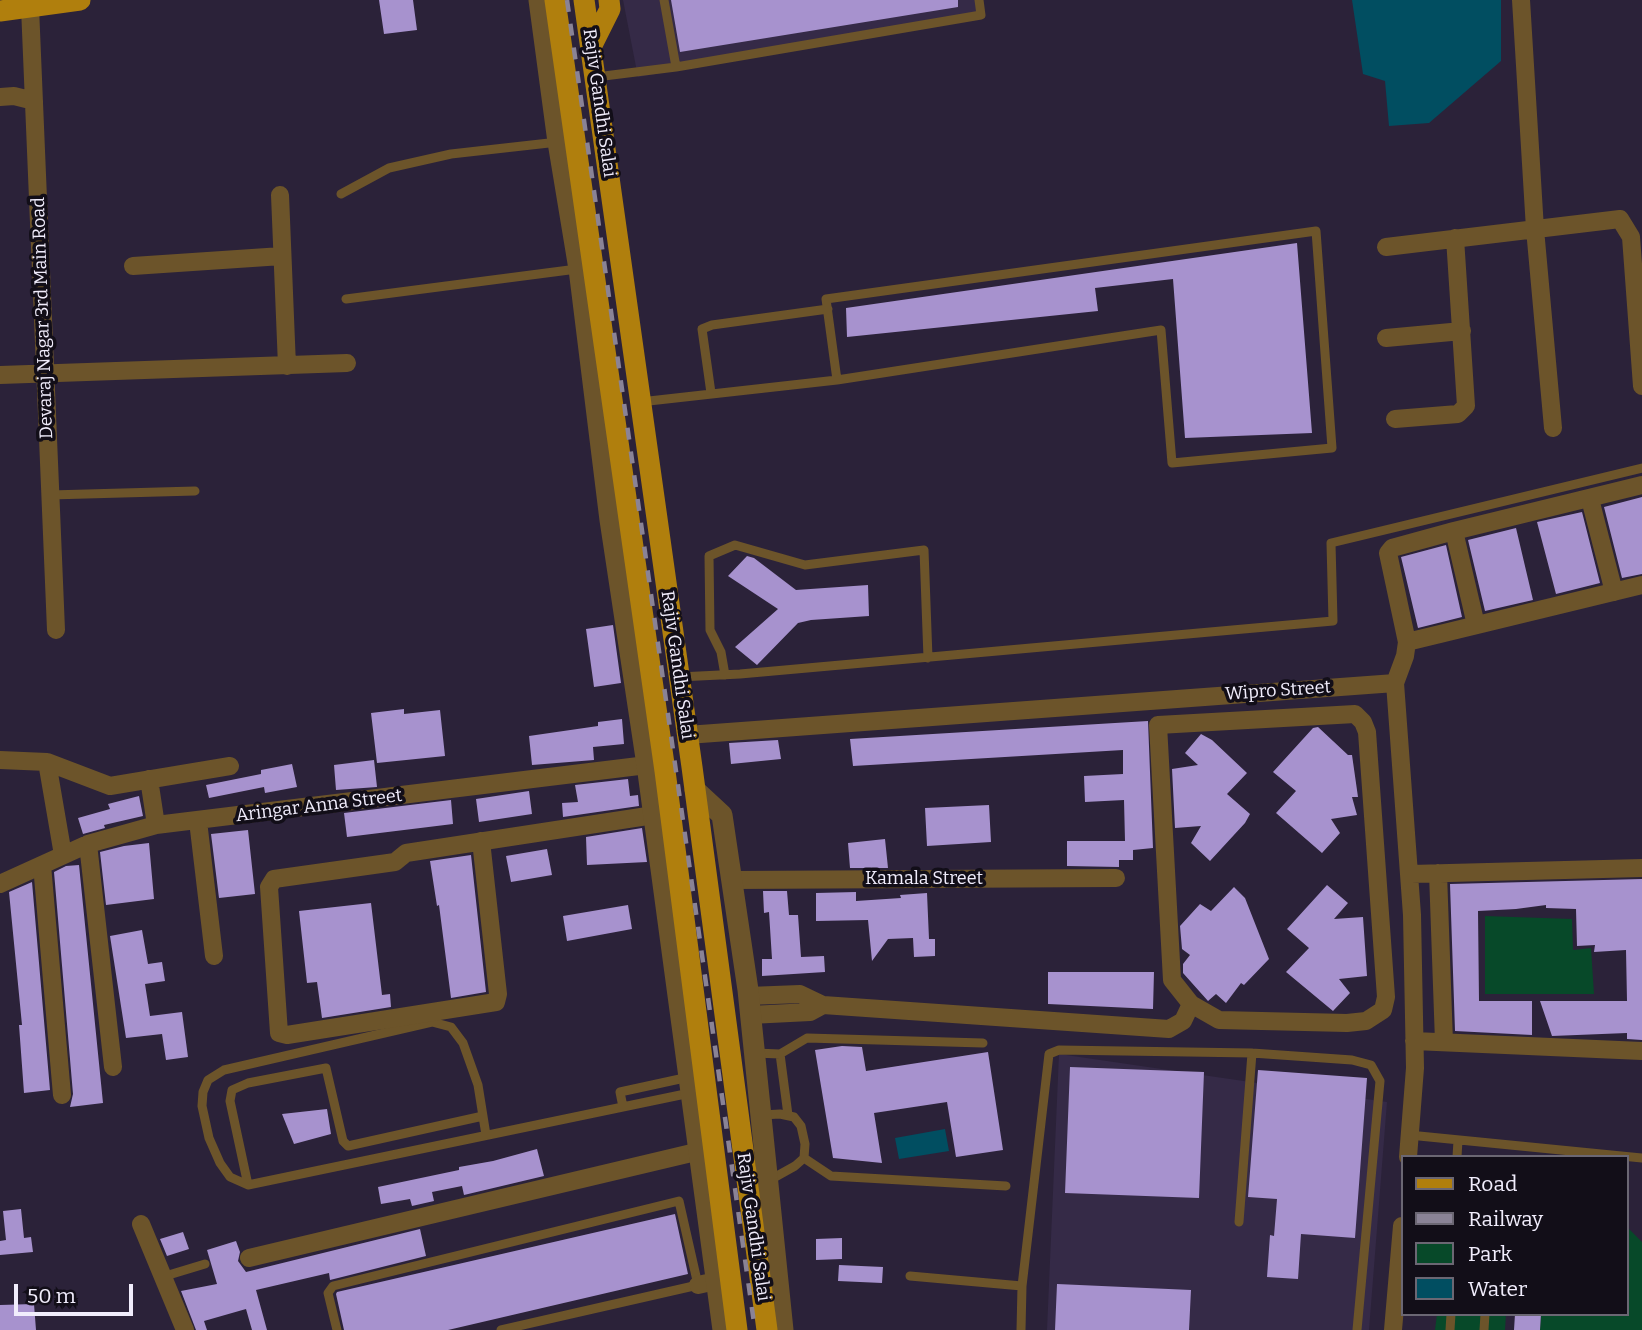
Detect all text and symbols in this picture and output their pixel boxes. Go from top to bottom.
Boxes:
street label: Rajiv Gandhi Salai [578,27,620,179]
street label: Devaraj Nagar 3rd Main Road [28,197,58,439]
street label: Rajiv Gandhi Salai [656,589,698,741]
street label: Wipro Street [1224,677,1332,705]
street label: Aringar Anna Street [235,785,403,827]
street label: Kamala Street [865,868,983,890]
street label: Rajiv Gandhi Salai [732,1151,774,1303]
legend [1400,1155,1628,1316]
text: Road [1468,1171,1517,1197]
text: Railway [1468,1206,1543,1232]
text: Park [1468,1241,1512,1267]
scale bar [18,1270,136,1314]
text: Water [1468,1276,1527,1302]
text: 50 m [27,1283,76,1309]

